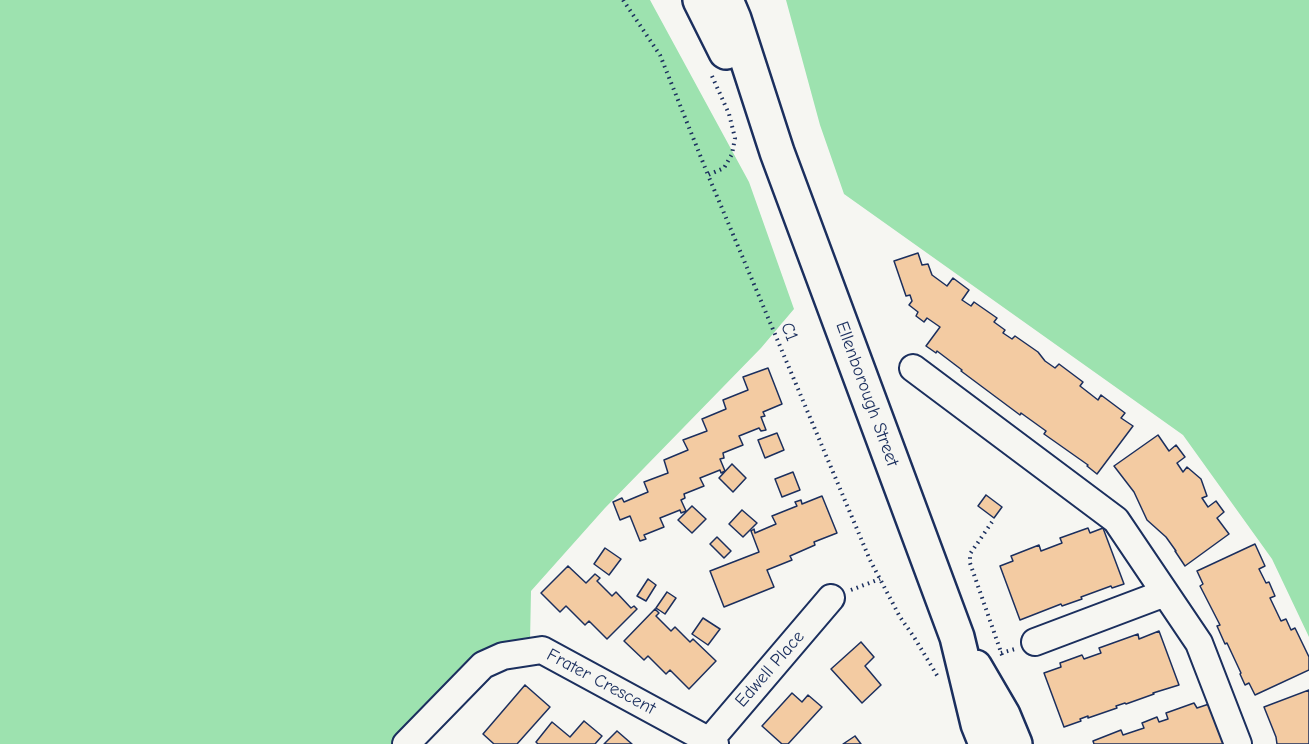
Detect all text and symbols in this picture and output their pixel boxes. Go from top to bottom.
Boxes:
street label: C1 [776,319,802,345]
street label: Ellenborough Street [831,319,903,469]
street label: Edwell Place [731,626,809,712]
street label: Frater Crescent [543,644,659,720]

